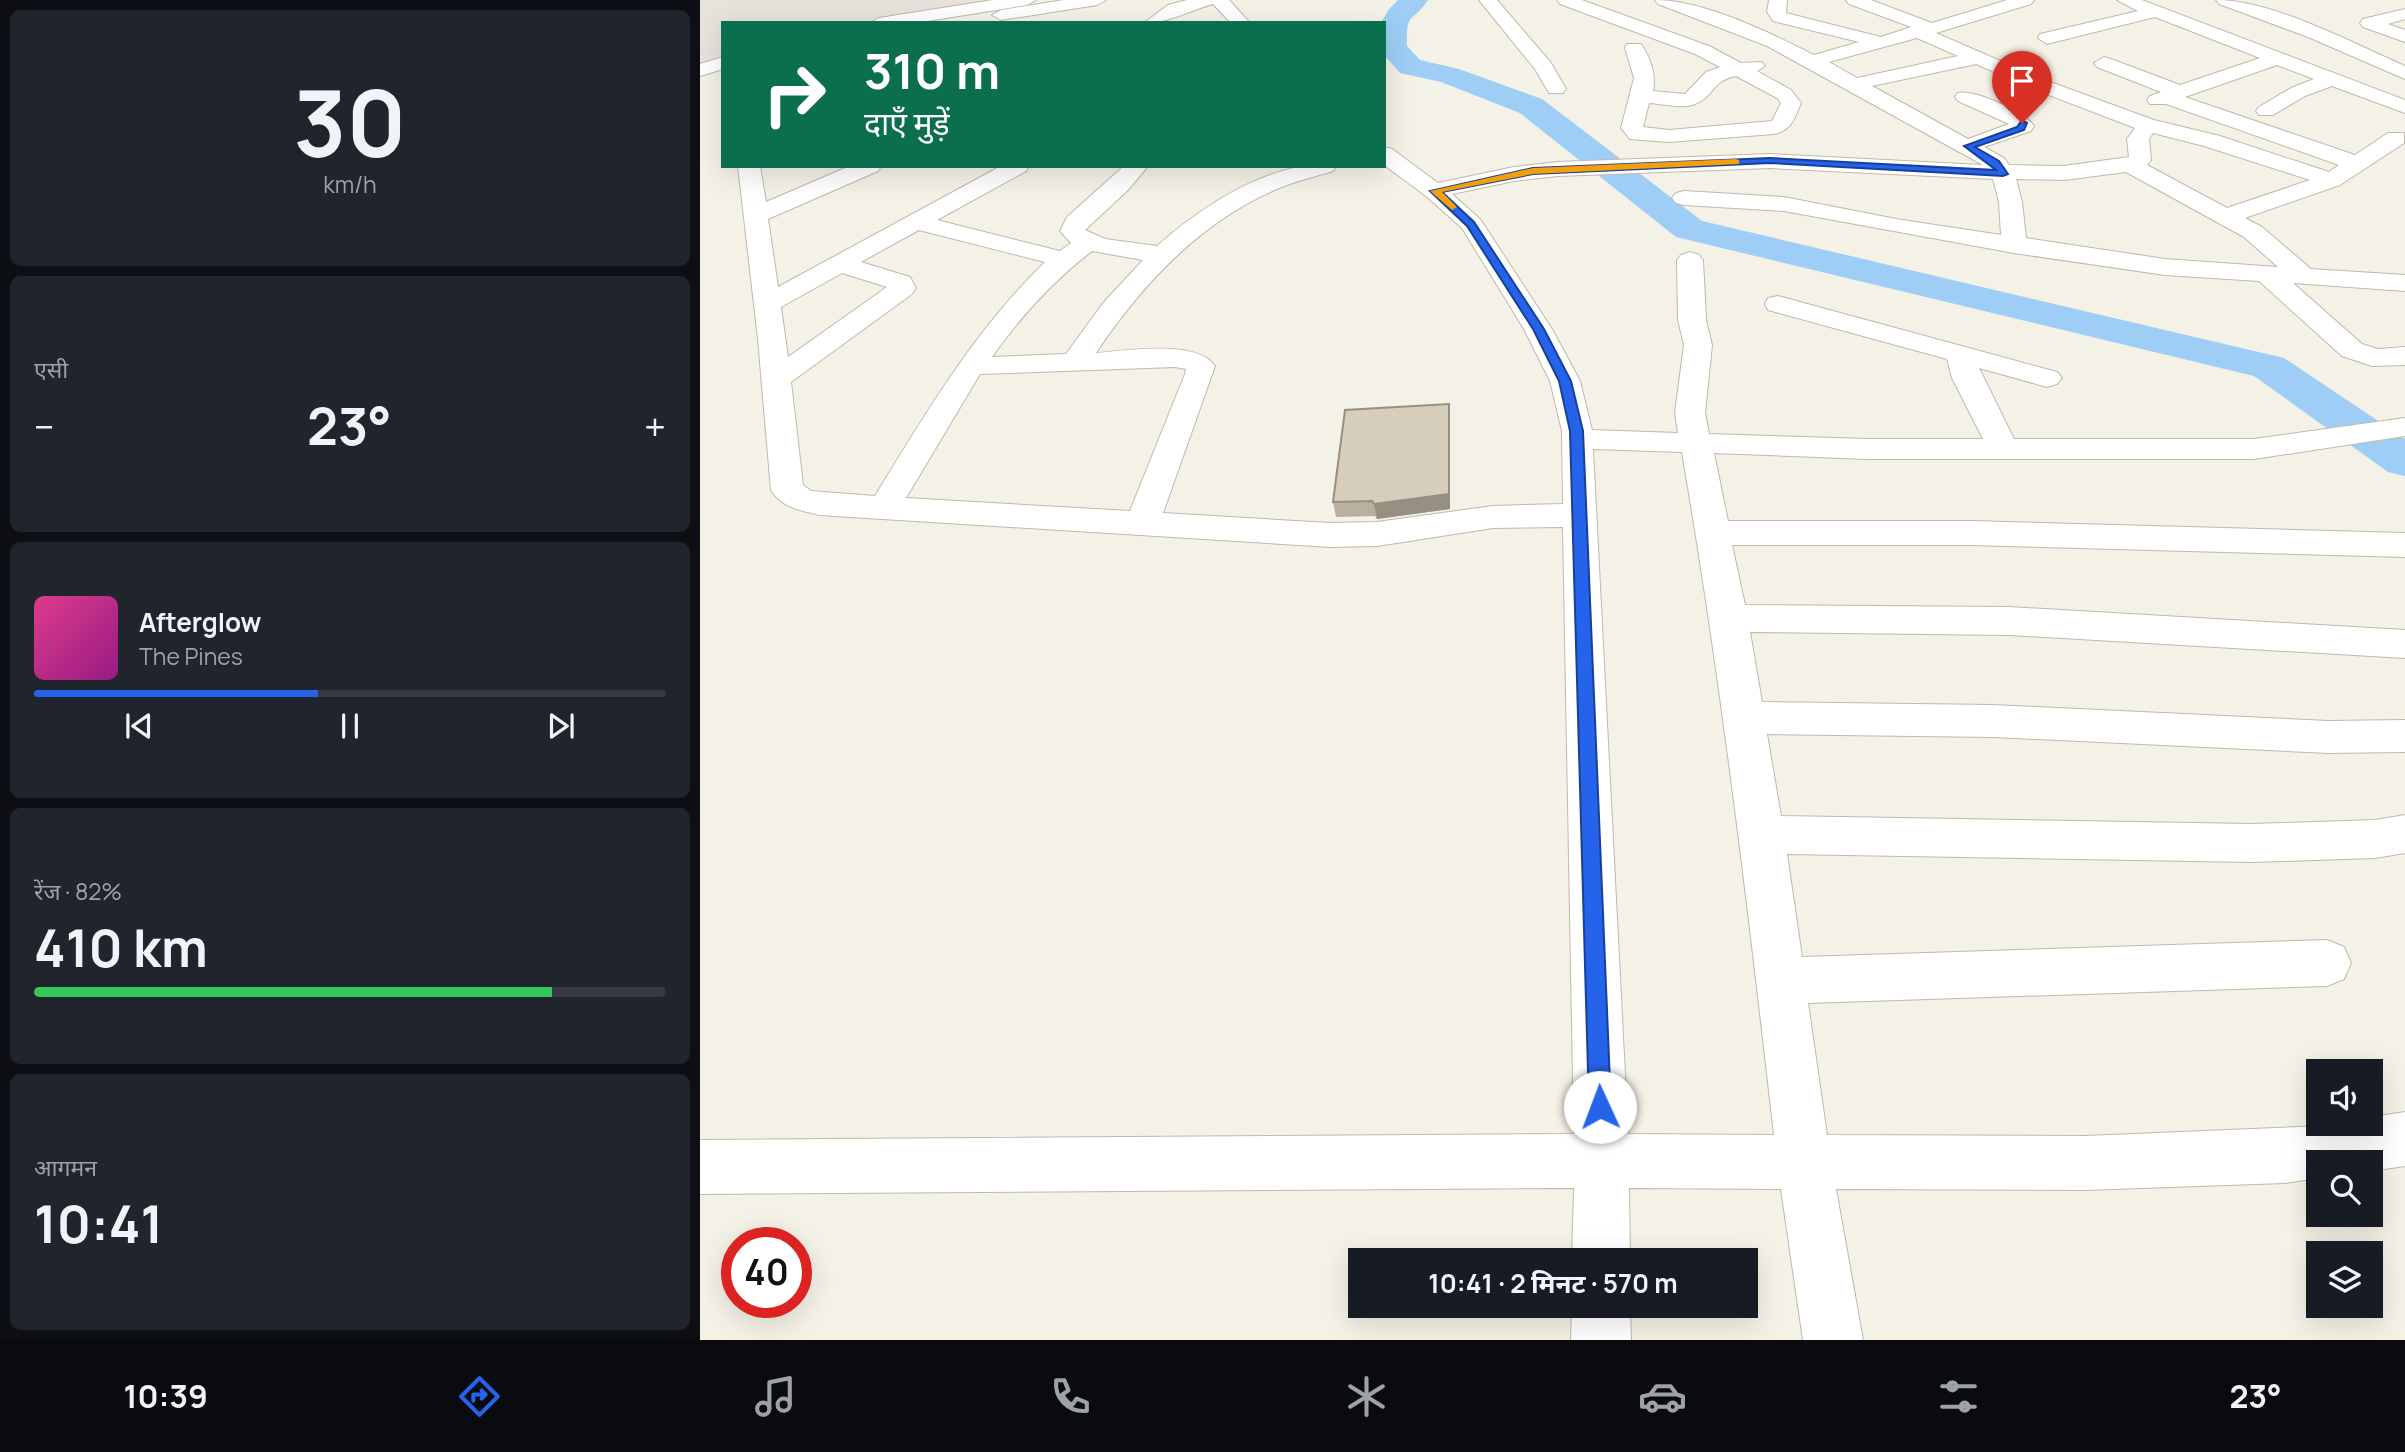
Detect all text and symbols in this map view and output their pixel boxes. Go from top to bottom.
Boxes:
text: 310 m [864,37,1000,104]
icon: right [749,49,840,140]
pin [1992,51,2052,123]
text: 30 [294,60,406,184]
icon: arrive [2003,62,2041,100]
text: दाएँ मुड़ें [864,101,950,145]
text: km/h [323,168,377,200]
text: एसी [34,353,68,385]
text: 23° [307,390,392,461]
text: − [34,400,55,452]
text: + [644,400,666,452]
text: Afterglow [139,604,261,640]
text: The Pines [139,640,243,672]
icon: previous [120,707,158,745]
icon: pause [331,707,369,745]
icon: next [542,707,580,745]
text: रेंज · 82% [34,875,122,907]
text: 410 km [34,912,208,983]
map controls [2306,1059,2383,1318]
button: sound [2306,1059,2383,1136]
position arrow [1563,1070,1637,1144]
button: search [2306,1150,2383,1227]
text: आगमन [34,1151,97,1183]
text: 10:41 [34,1188,163,1259]
speed limit sign: 40 [721,1227,812,1318]
button: layers [2306,1241,2383,1318]
text: 10:41 · 2 मिनट · 570 m [1428,1265,1678,1301]
icon: directions [455,1372,504,1421]
icon: music [751,1372,800,1421]
icon: phone [1046,1372,1095,1421]
icon: climate [1342,1372,1391,1421]
icon: car [1638,1372,1687,1421]
icon: filters [1934,1372,1983,1421]
text: 10:39 [123,1374,208,1418]
text: 23° [2230,1374,2282,1418]

